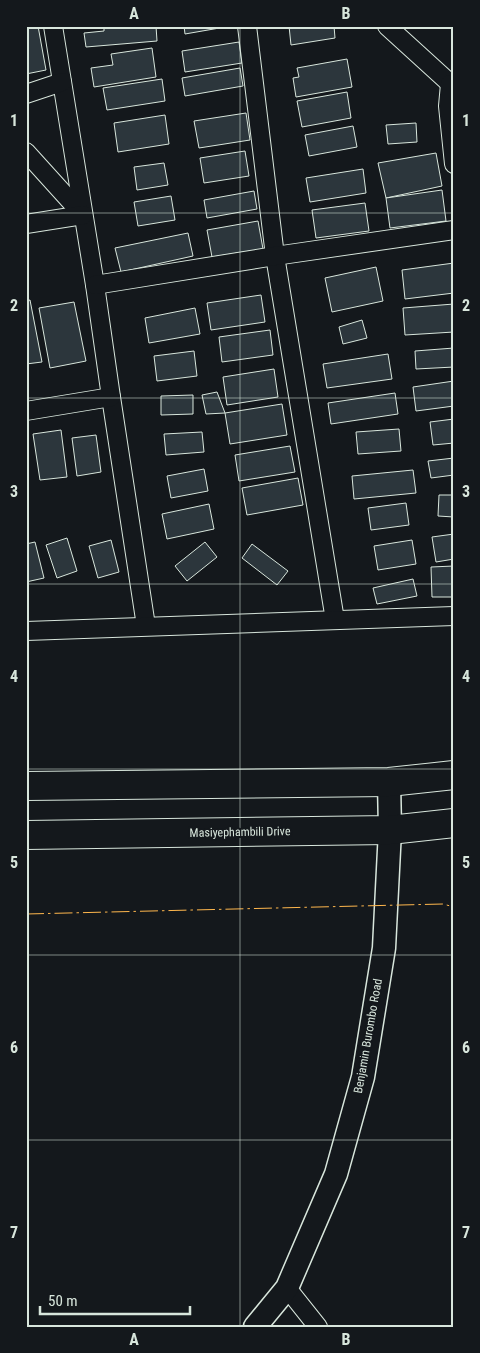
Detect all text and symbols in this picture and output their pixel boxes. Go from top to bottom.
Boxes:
text: A [129,4,139,23]
text: B [342,4,351,23]
text: 1 [10,111,18,130]
text: 1 [462,111,470,130]
text: 2 [10,296,18,315]
text: 2 [462,296,470,315]
text: 3 [10,482,18,501]
text: 3 [462,482,470,501]
text: 4 [10,667,18,686]
text: 4 [462,667,470,686]
street label: Masiyephambili Drive [189,824,291,840]
text: 5 [10,853,18,872]
text: 5 [462,853,470,872]
street label: Benjamin Burombo Road [351,977,385,1095]
text: 6 [10,1038,18,1057]
text: 6 [462,1038,470,1057]
text: 7 [10,1223,18,1242]
text: 7 [462,1223,470,1242]
scale bar [40,1283,190,1315]
text: 50 m [48,1292,78,1310]
text: A [129,1330,139,1349]
text: B [342,1330,351,1349]

